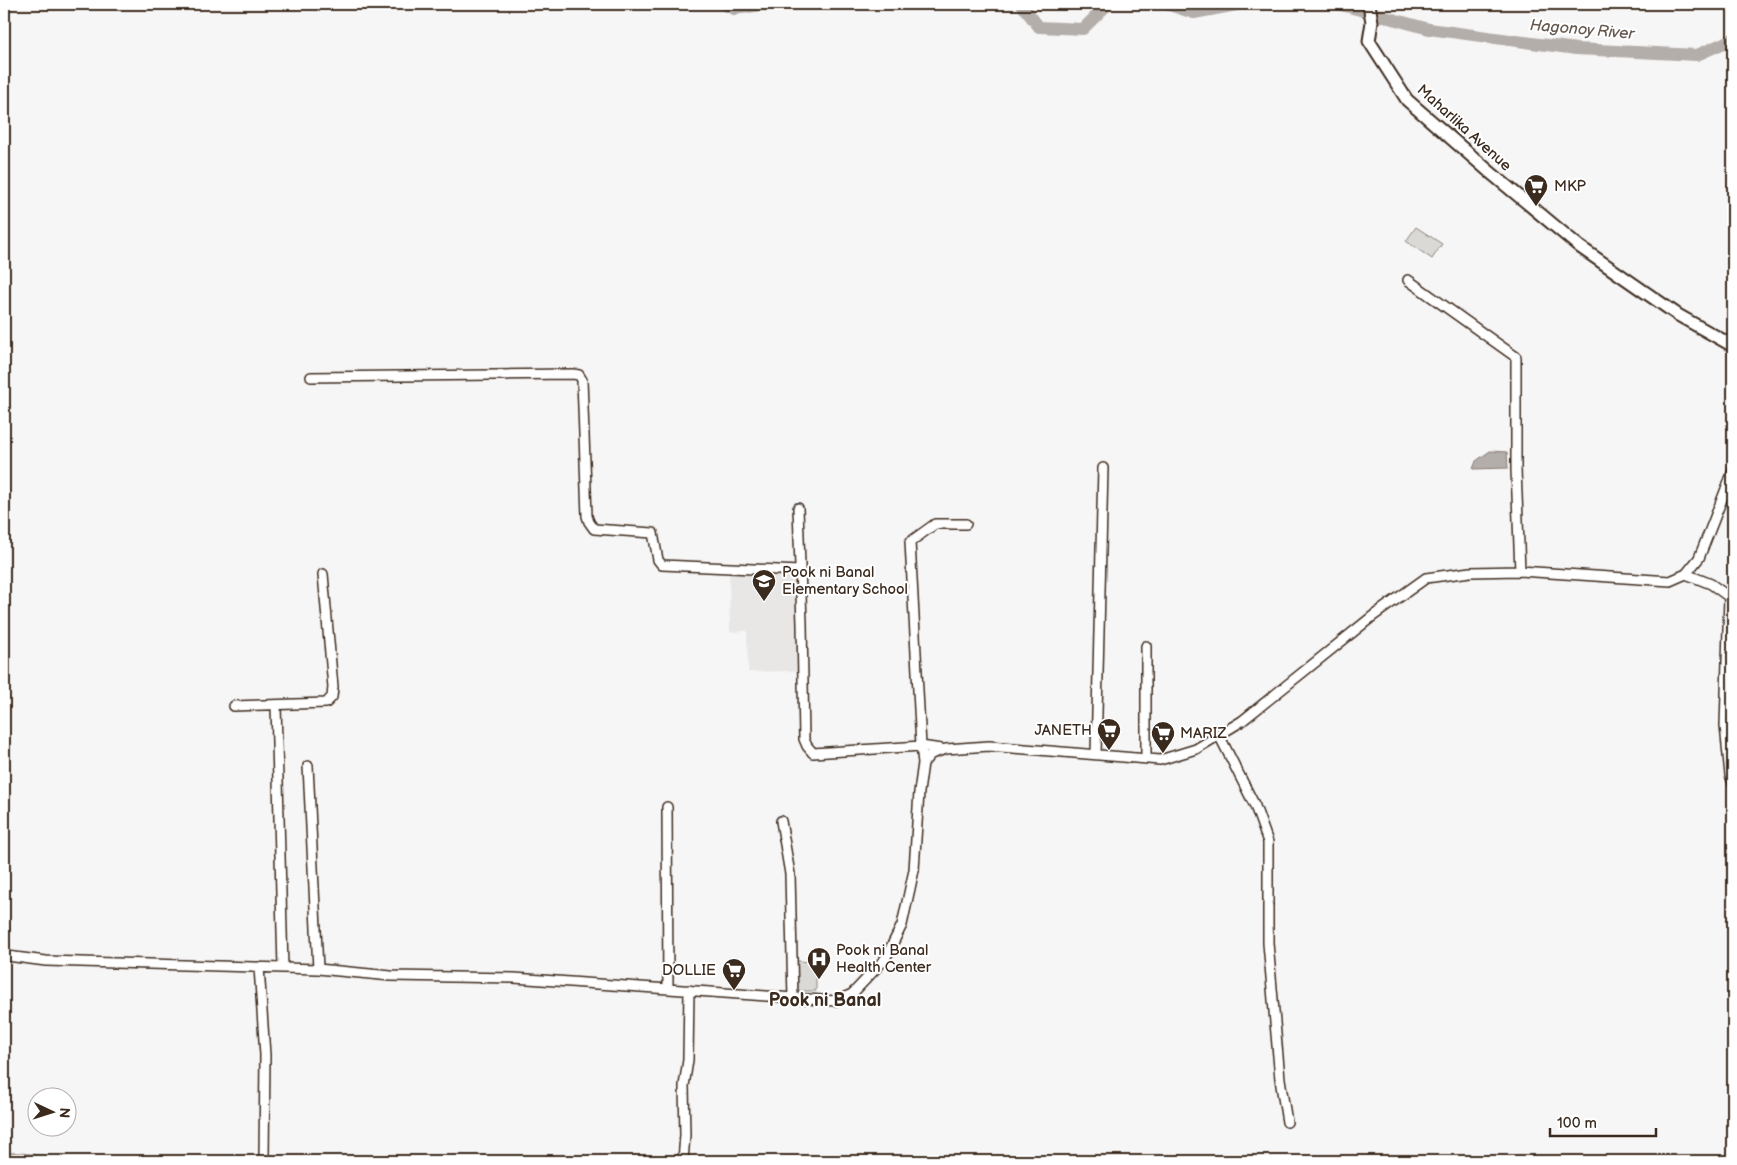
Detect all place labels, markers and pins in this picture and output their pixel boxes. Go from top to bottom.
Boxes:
supermarket icon: MKP [1523,173,1549,207]
place label: MKP [1554,177,1587,196]
place label: Pook ni Banal Elementary School [782,563,908,599]
school or university icon: Pook ni Banal Elementary School [751,568,777,602]
supermarket icon: JANETH [1096,717,1122,751]
supermarket icon: MARIZ [1150,720,1176,754]
place label: JANETH [1035,721,1092,740]
place label: MARIZ [1180,724,1227,743]
place label: Pook ni Banal Health Center [836,941,932,977]
hospital icon: Pook ni Banal Health Center [806,946,832,980]
supermarket icon: DOLLIE [721,957,747,991]
place label: DOLLIE [662,961,716,980]

